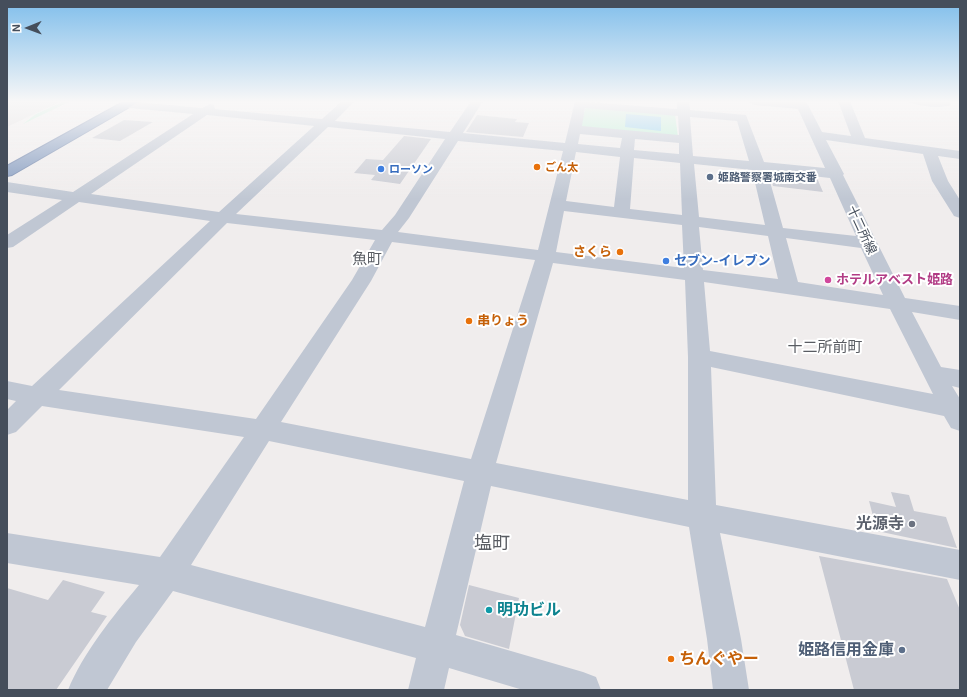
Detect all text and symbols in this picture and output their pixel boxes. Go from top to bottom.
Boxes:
north arrow [8,8,48,48]
text: N [9,24,22,32]
place label: ごん太 [545,160,578,174]
place label: ローソン [389,162,433,176]
marker: ごん太 [532,162,542,172]
marker: ローソン [376,164,386,174]
place label: 姫路警察署城南交番 [718,170,817,184]
marker: 姫路警察署城南交番 [705,172,715,182]
street label: 十二所線 [844,203,880,257]
place label: さくら [573,244,612,260]
marker: さくら [615,247,625,257]
district label: 魚町 [352,250,382,268]
place label: セブン-イレブン [674,253,770,269]
marker: セブン-イレブン [661,256,671,266]
place label: ホテルアベスト姫路 [836,272,953,288]
marker: ホテルアベスト姫路 [823,275,833,285]
place label: 串りょう [477,313,529,329]
marker: 串りょう [464,316,474,326]
district label: 十二所前町 [788,338,862,356]
place label: 光源寺 [856,514,904,534]
marker: 光源寺 [907,519,917,529]
district label: 塩町 [474,532,510,554]
place label: 明功ビル [497,600,561,620]
marker: 明功ビル [484,605,494,615]
place label: 姫路信用金庫 [798,640,894,660]
marker: 姫路信用金庫 [897,645,907,655]
place label: ちんぐやー [679,649,759,669]
marker: ちんぐやー [666,654,676,664]

